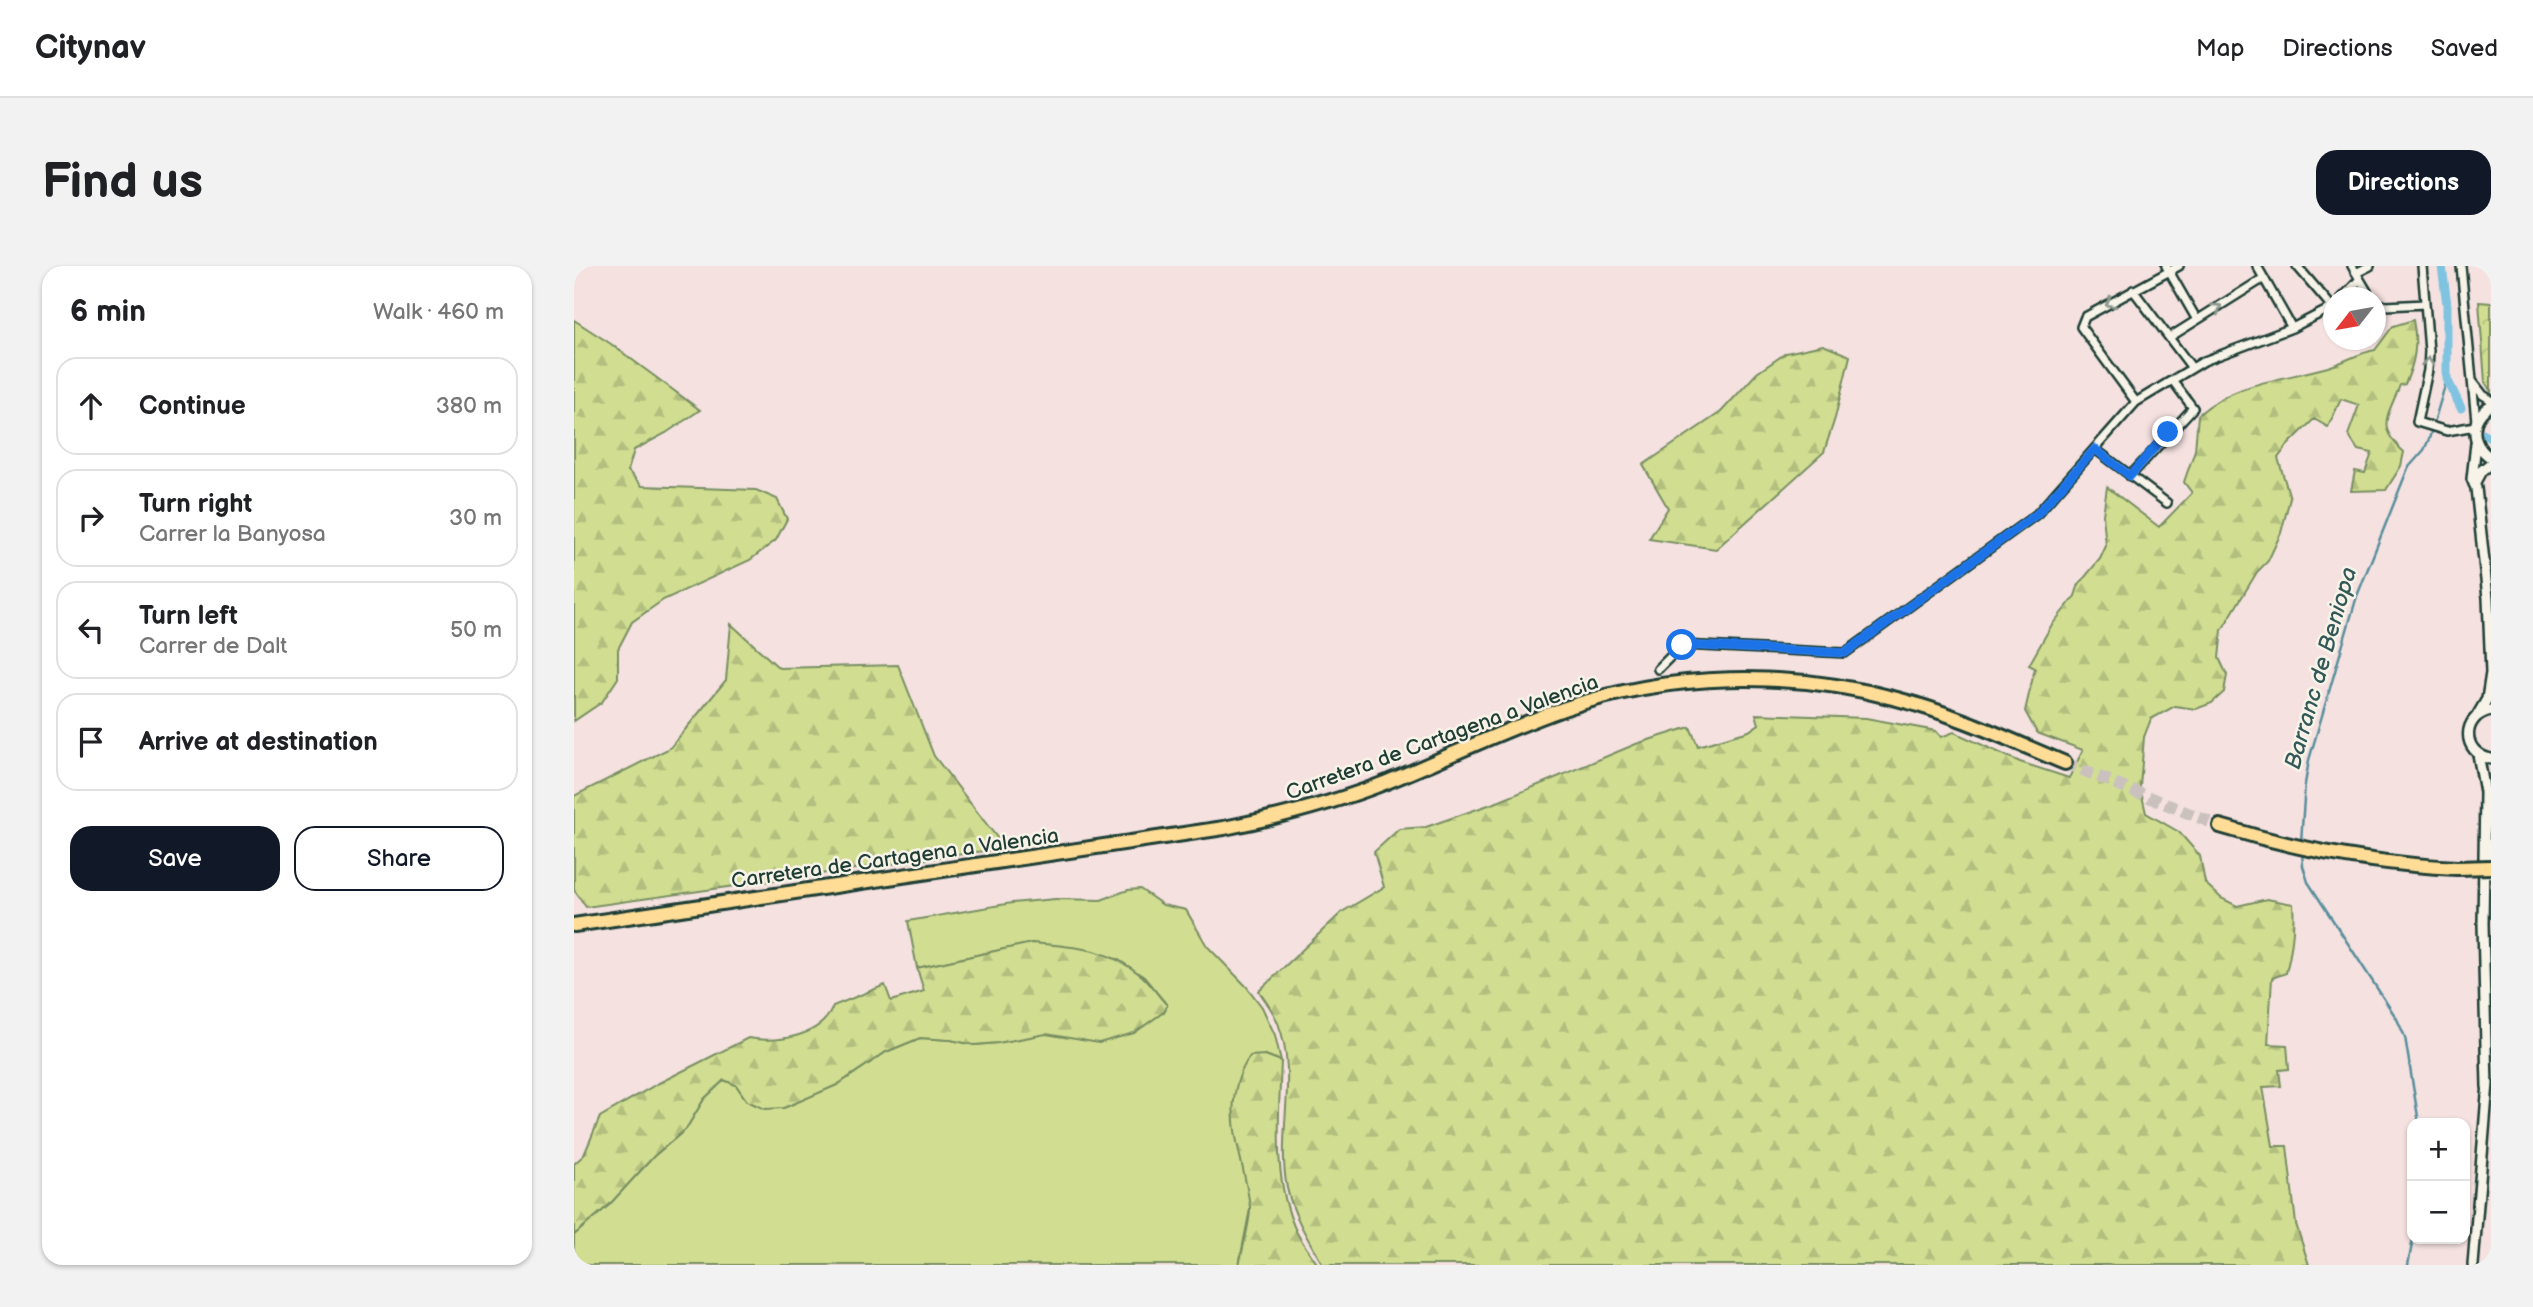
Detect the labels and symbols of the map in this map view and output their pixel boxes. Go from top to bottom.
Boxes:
north arrow [2323,287,2386,350]
one-way arrow [2105,295,2118,308]
one-way arrow [2209,303,2222,316]
one-way arrow [2420,356,2435,367]
route end [2152,416,2183,447]
water label: Barranc de Beniopa [2279,564,2363,773]
route start [1666,629,1697,660]
street label: Carretera de Cartagena a Valencia [1283,669,1602,806]
street label: Carretera de Cartagena a Valencia [730,823,1060,894]

